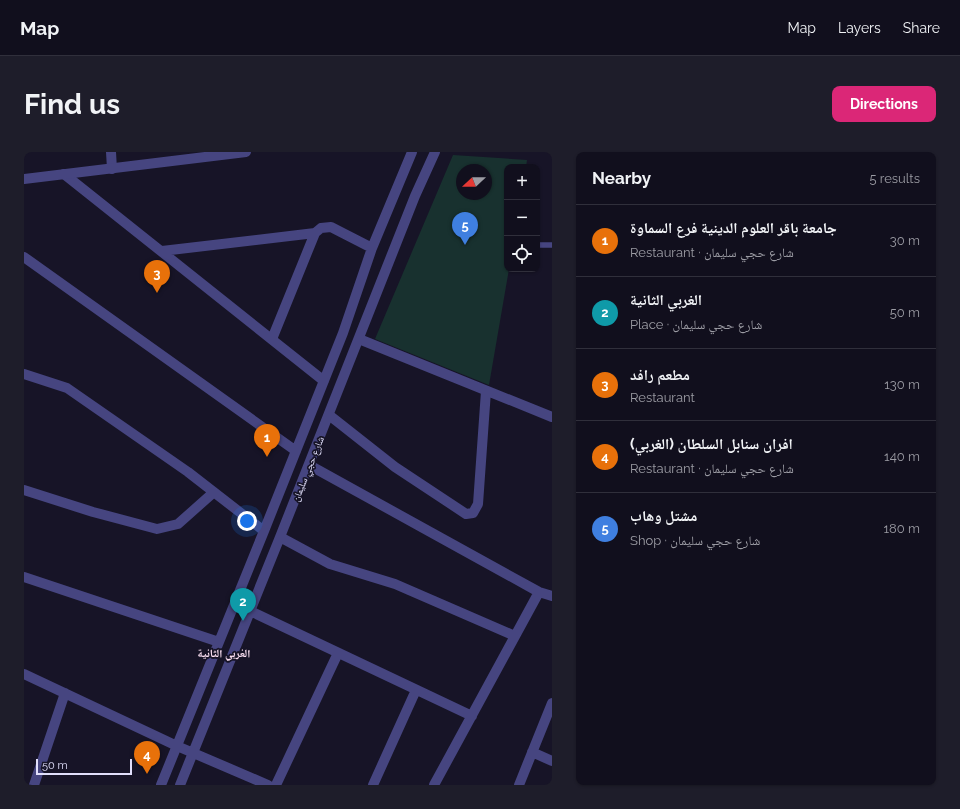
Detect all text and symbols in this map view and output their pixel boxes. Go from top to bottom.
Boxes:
text: Map [20,17,59,39]
text: Map [788,20,816,36]
text: Layers [838,20,881,36]
text: Share [903,20,940,36]
button: Directions [832,86,936,122]
text: Find us [24,88,120,121]
north arrow [456,164,492,200]
map controls [504,164,540,272]
button: + [504,164,540,200]
text: Nearby [592,168,651,188]
text: 5 results [869,171,920,186]
button: − [504,200,540,236]
pin: 5 [452,212,478,245]
text: جامعة باقر العلوم الدينية فرع السماوة [630,219,837,237]
text: 1 [602,233,608,248]
text: 30 m [890,233,920,248]
button: locate [504,236,540,272]
text: Restaurant · شارع حجي سليمان [630,245,794,260]
pin: 3 [144,260,170,293]
text: الغربي الثانية [630,291,702,309]
text: 2 [601,305,609,320]
text: 50 m [890,305,920,320]
text: Place · شارع حجي سليمان [630,317,762,332]
text: مطعم رافد [630,366,690,384]
text: 3 [601,377,609,392]
text: 130 m [884,377,920,392]
text: Restaurant [630,390,695,405]
pin: 1 [254,424,280,457]
street label: شارع حجي سليمان [290,434,329,504]
text: افران سنابل السلطان (الغربي) [630,435,793,453]
text: 4 [601,449,609,464]
text: 140 m [884,449,920,464]
text: Restaurant · شارع حجي سليمان [630,461,794,476]
text: مشتل وهاب [630,507,697,525]
your location [237,511,257,531]
text: 5 [601,521,609,536]
text: 180 m [884,521,920,536]
text: Shop · شارع حجي سليمان [630,533,760,548]
pin: 2 [230,588,256,621]
district label: الغربي الثانية [198,647,250,661]
pin: 4 [134,741,160,774]
scale bar [36,757,132,776]
text: 50 m [42,759,68,772]

